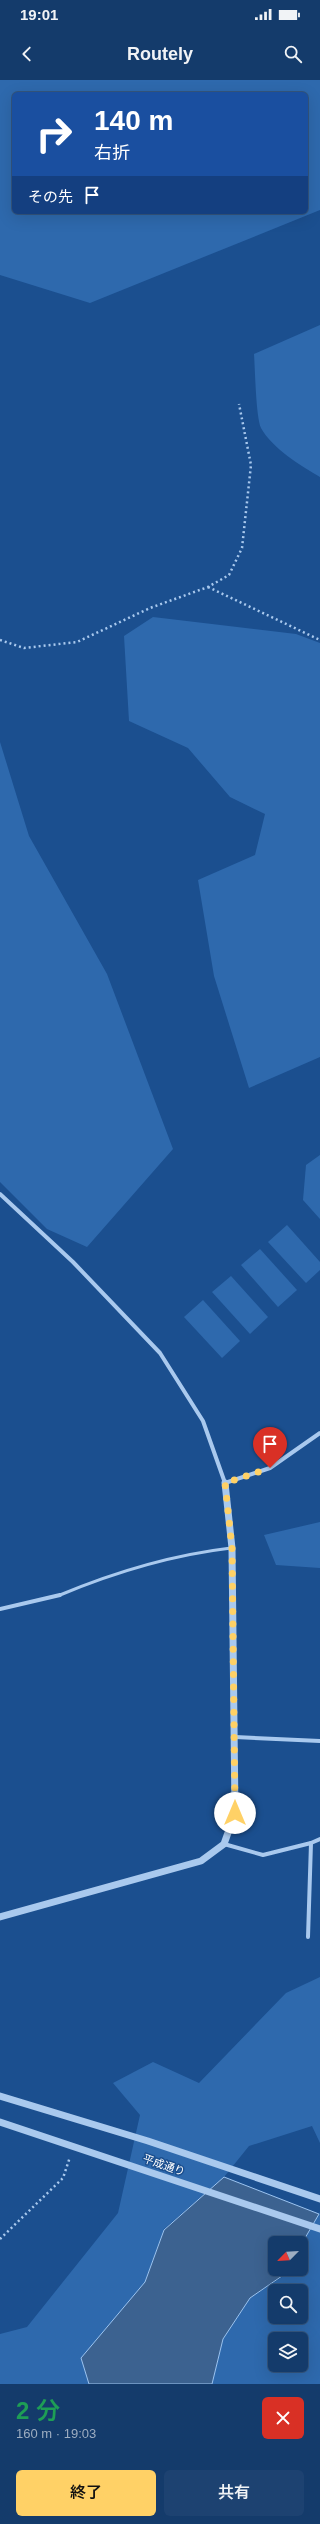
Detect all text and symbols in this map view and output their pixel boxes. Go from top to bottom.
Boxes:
text: 19:01 [20,6,58,23]
icon: back [16,43,38,65]
icon: search [282,43,304,65]
text: Routely [127,44,193,64]
text: 140 m [94,105,173,136]
icon: right [28,108,80,160]
text: 右折 [94,143,130,163]
icon: arrive [81,184,103,206]
text: その先 [28,188,73,205]
pin [253,1427,287,1468]
icon: arrive [259,1433,281,1455]
position arrow [214,1792,256,1834]
street label: 平成通り [141,2152,187,2178]
north arrow [268,2236,308,2276]
map controls [268,2236,308,2372]
button: search [268,2284,308,2324]
button: layers [268,2332,308,2372]
text: 2 分 [16,2397,60,2424]
button: close [262,2397,304,2439]
text: 160 m · 19:03 [16,2426,96,2441]
button: 終了 [16,2470,156,2516]
button: 共有 [164,2470,304,2516]

